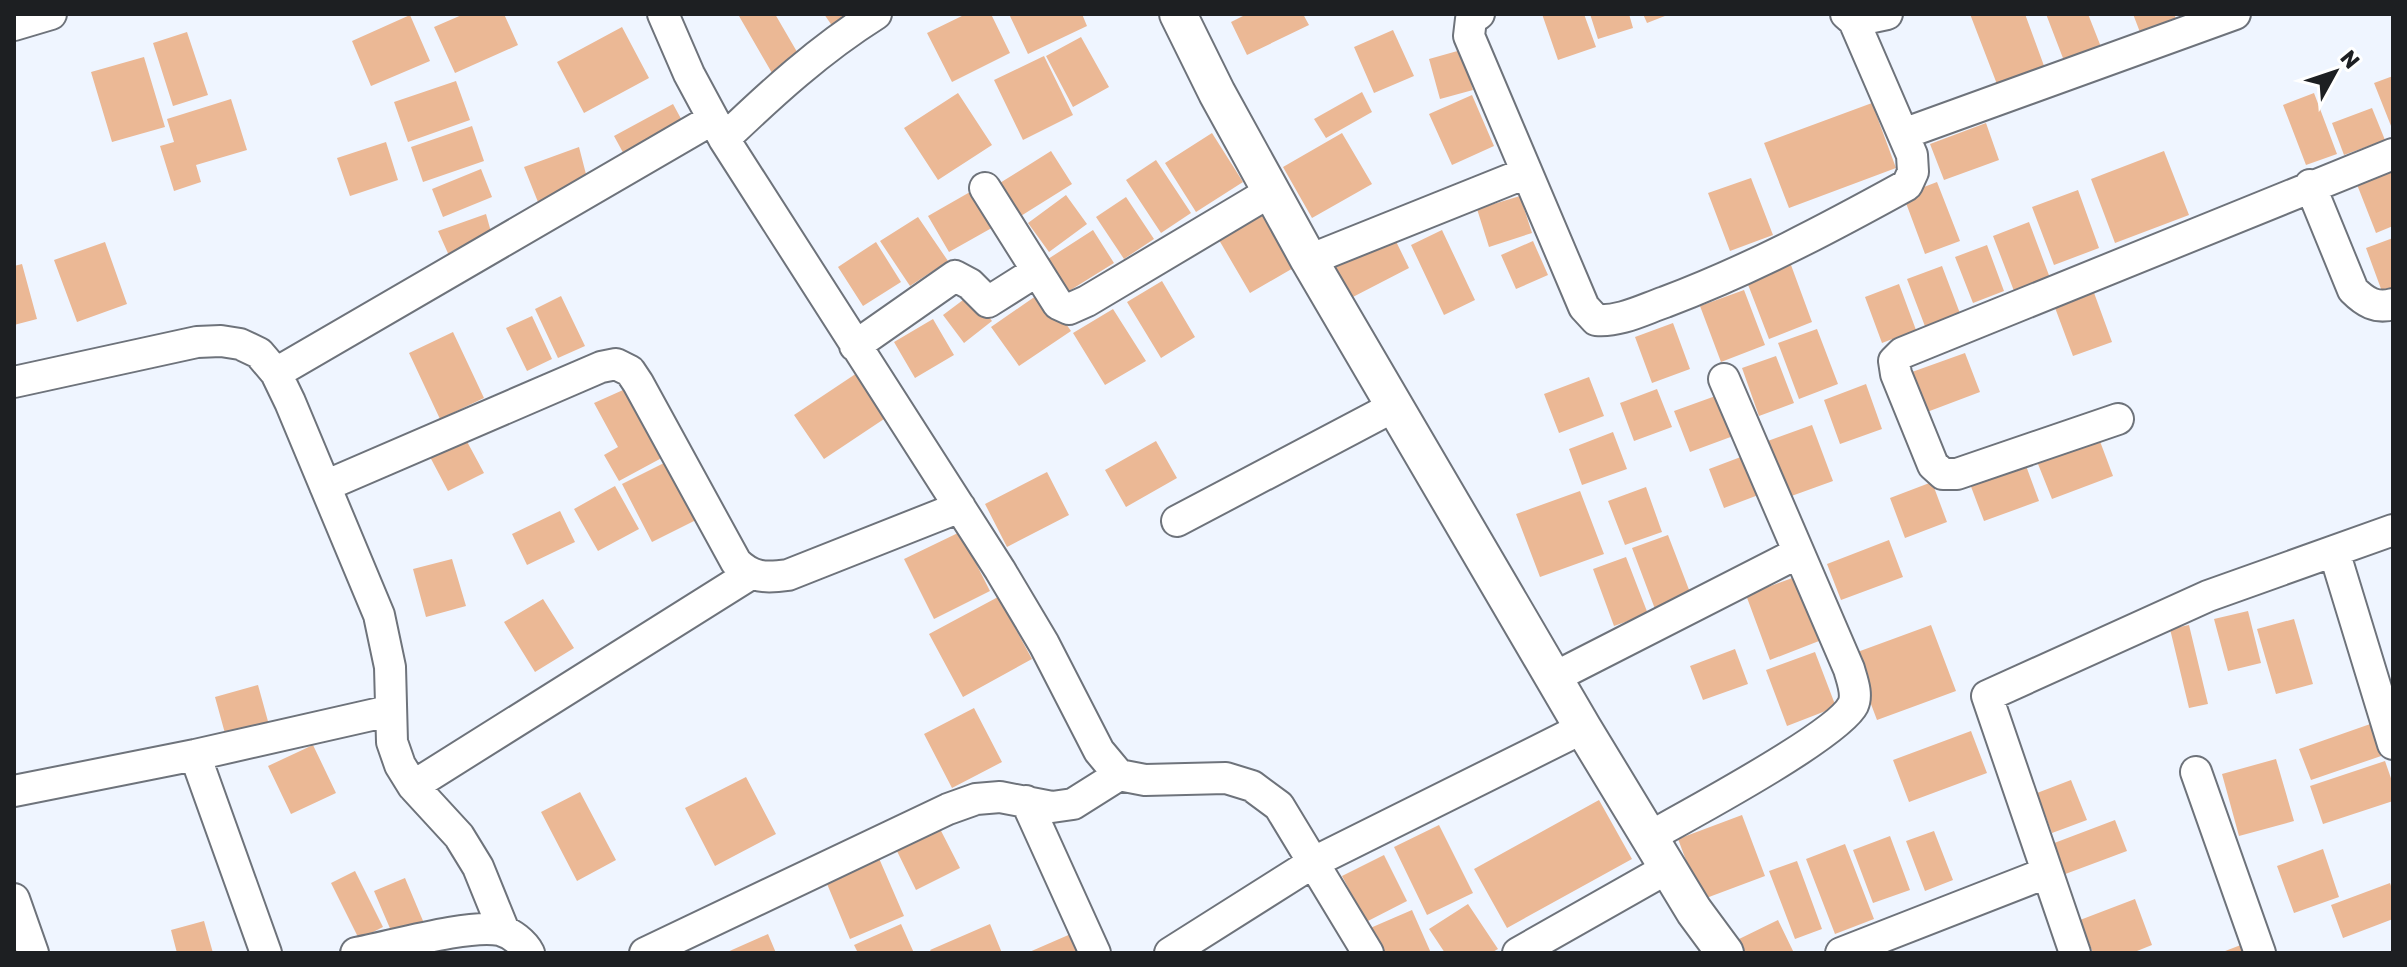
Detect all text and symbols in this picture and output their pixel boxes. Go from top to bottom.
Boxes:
north arrow [2295,32,2375,112]
text: N [2335,45,2365,74]

